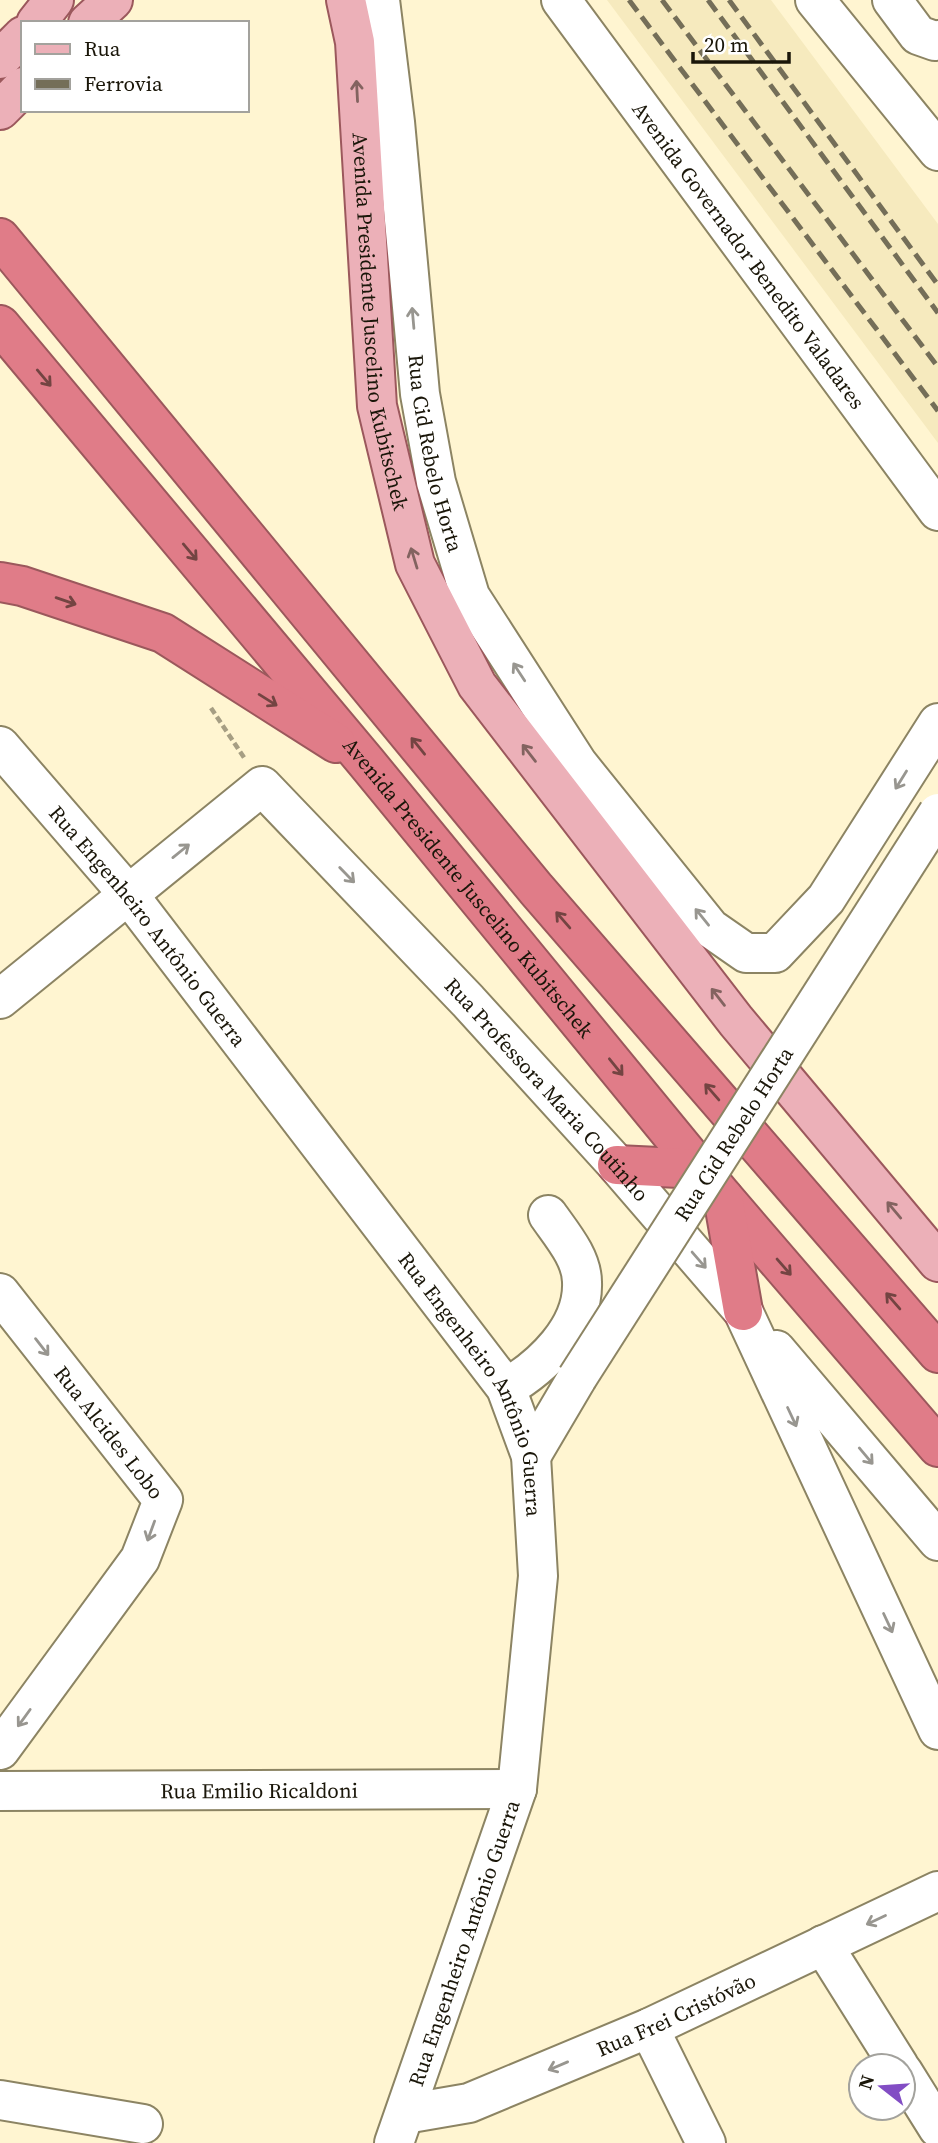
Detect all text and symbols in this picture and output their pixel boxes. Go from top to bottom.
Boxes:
legend [21,21,248,112]
scale bar [693,21,789,65]
text: 20 m [704,30,749,59]
text: Rua [84,34,121,63]
text: Ferrovia [84,69,163,98]
one-way arrow [351,80,364,103]
street label: Avenida Governador Benedito Valadares [626,96,872,415]
street label: Avenida Presidente Juscelino Kubitschek [346,132,416,514]
one-way arrow [406,307,419,330]
street label: Rua Cid Rebelo Horta [402,353,471,556]
one-way arrow [36,368,52,386]
one-way arrow [182,543,198,561]
one-way arrow [407,547,420,569]
one-way arrow [54,595,76,608]
one-way arrow [511,662,525,682]
one-way arrow [258,693,278,707]
street label: Avenida Presidente Juscelino Kubitschek [337,731,601,1044]
one-way arrow [410,737,426,755]
one-way arrow [521,744,536,763]
one-way arrow [894,770,908,790]
street label: Rua Engenheiro Antônio Guerra [43,799,254,1052]
one-way arrow [171,843,189,859]
one-way arrow [339,866,356,883]
one-way arrow [694,909,710,927]
one-way arrow [555,912,571,930]
street label: Rua Professora Maria Coutinho [438,971,656,1207]
one-way arrow [710,988,725,1007]
street label: Rua Cid Rebelo Horta [667,1041,800,1226]
one-way arrow [609,1057,624,1075]
one-way arrow [704,1084,720,1102]
one-way arrow [886,1201,902,1219]
street label: Rua Engenheiro Antônio Guerra [392,1245,549,1518]
one-way arrow [691,1251,707,1269]
one-way arrow [776,1258,792,1276]
one-way arrow [885,1293,901,1311]
one-way arrow [35,1337,50,1355]
street label: Rua Alcides Lobo [48,1359,171,1505]
one-way arrow [786,1406,799,1427]
one-way arrow [858,1447,874,1465]
one-way arrow [144,1519,157,1541]
one-way arrow [882,1612,895,1633]
one-way arrow [17,1708,31,1727]
street label: Rua Emilio Ricaldoni [160,1775,358,1805]
street label: Rua Engenheiro Antônio Guerra [401,1796,527,2090]
one-way arrow [866,1914,887,1927]
street label: Rua Frei Cristóvão [592,1965,760,2063]
north arrow [847,2052,917,2122]
one-way arrow [548,2060,570,2073]
text: N [851,2071,880,2092]

